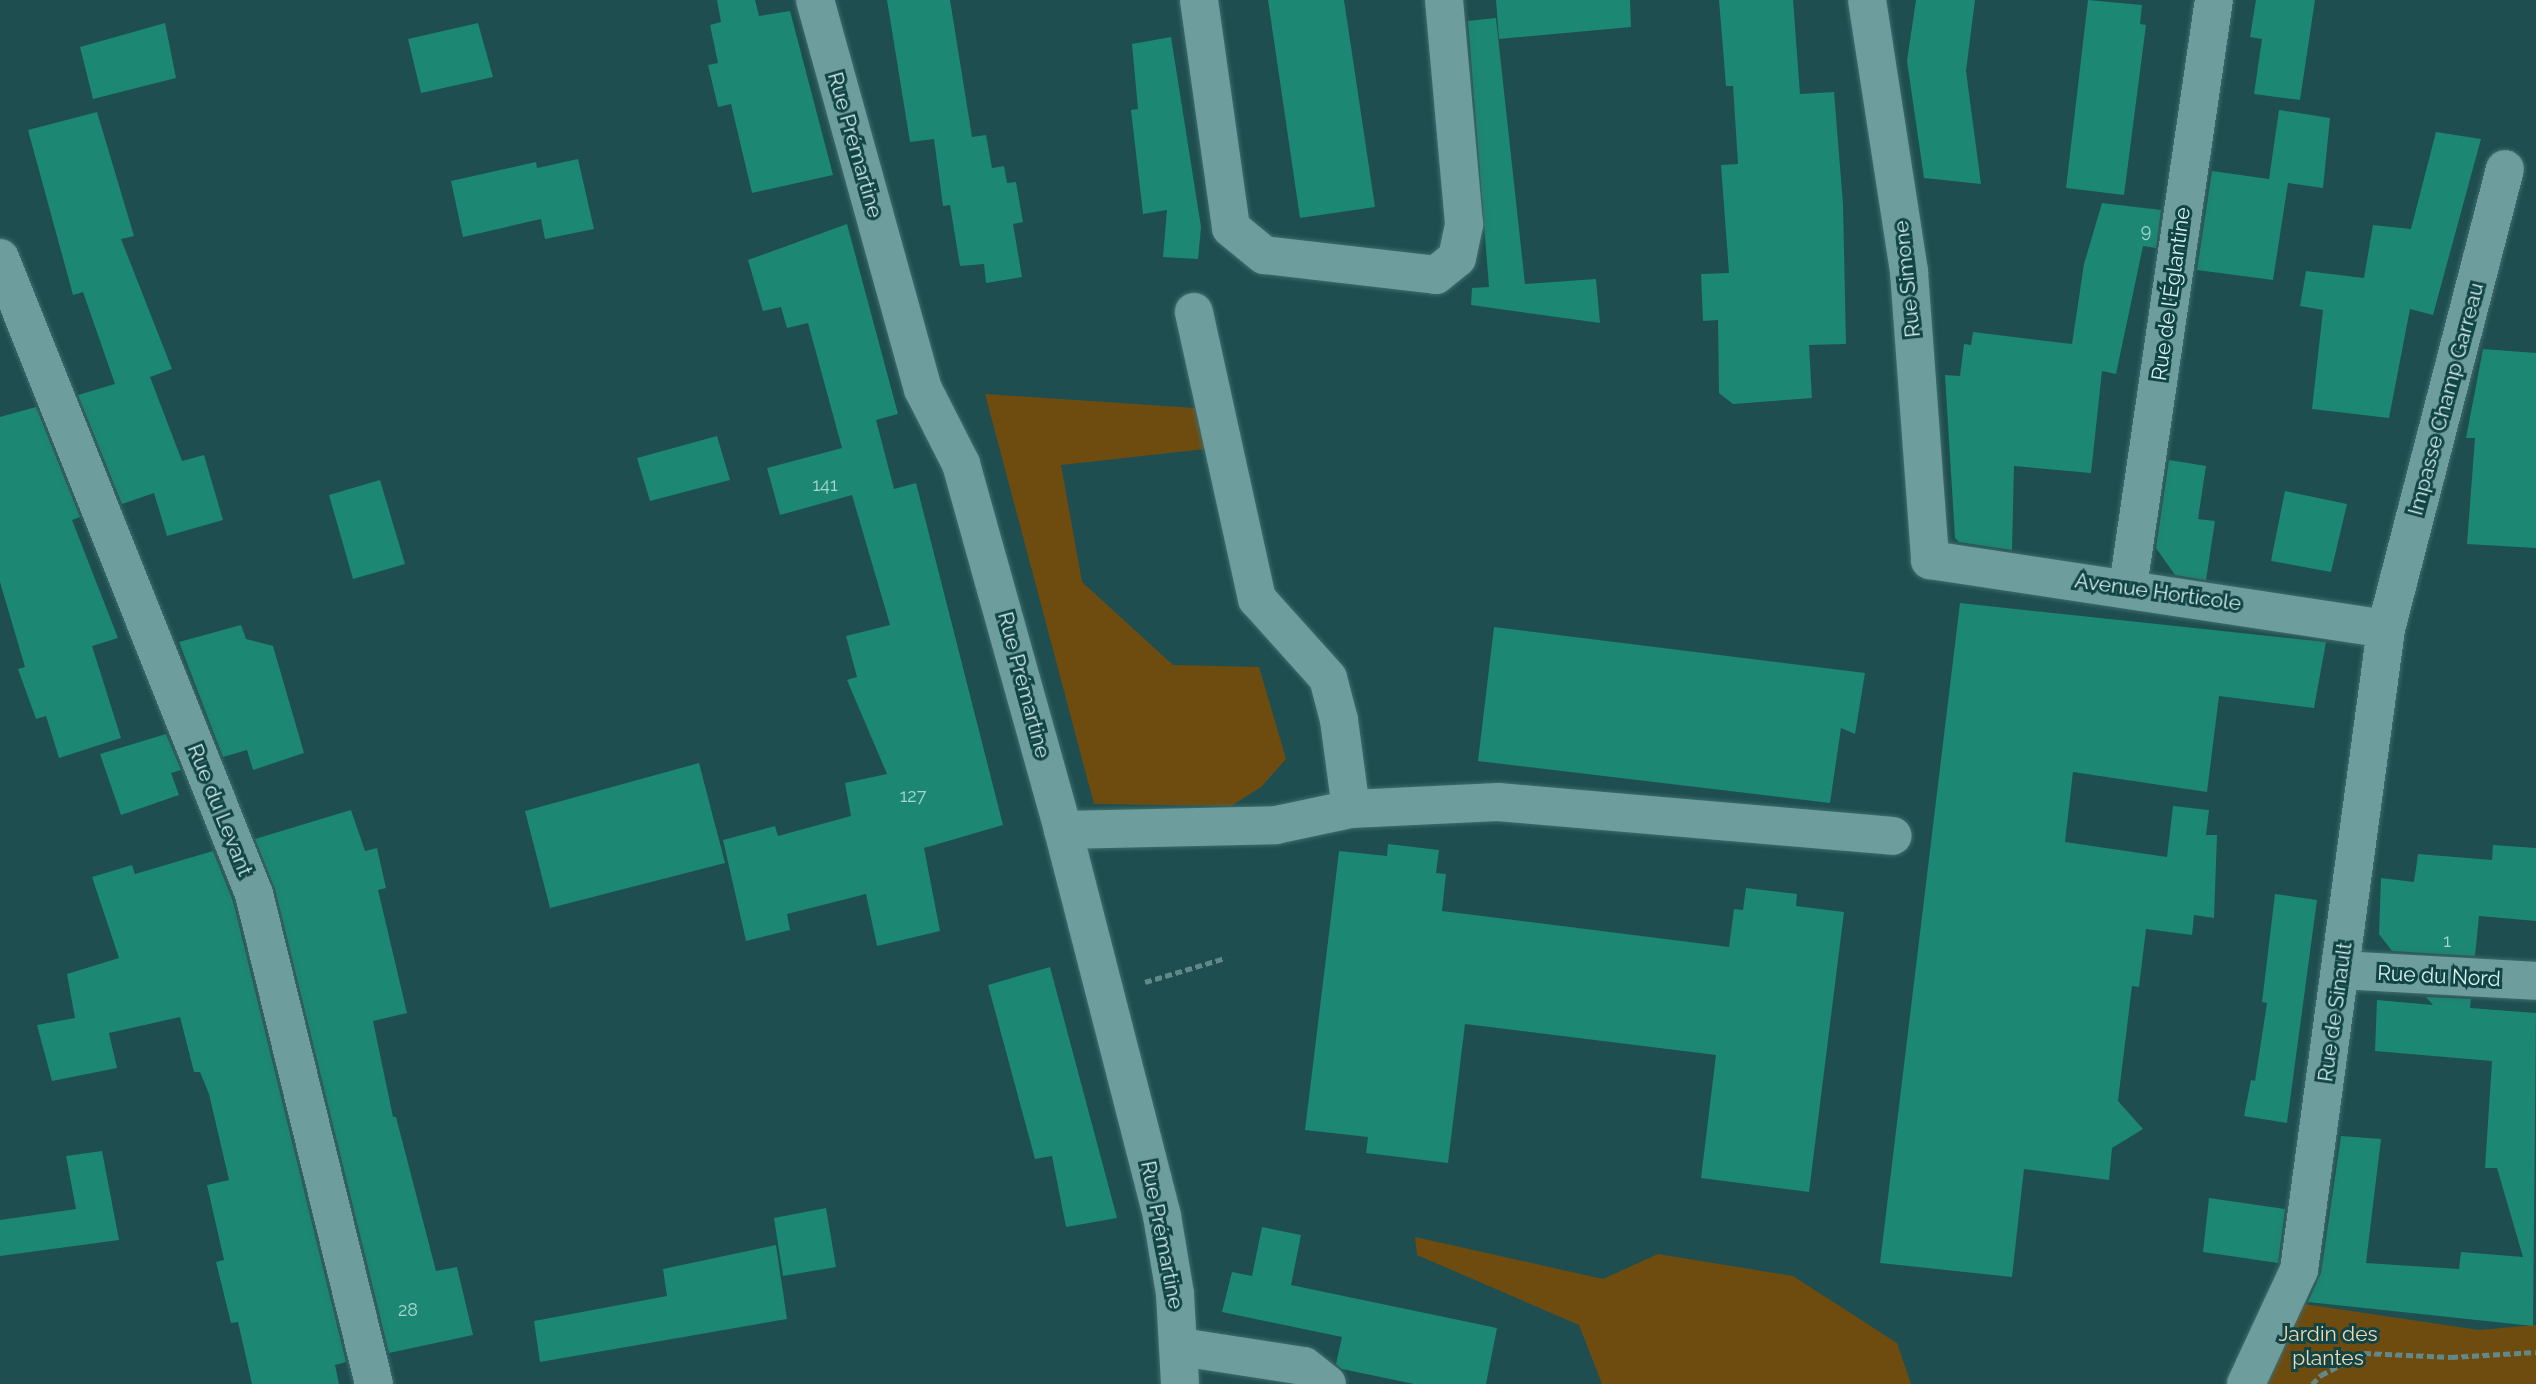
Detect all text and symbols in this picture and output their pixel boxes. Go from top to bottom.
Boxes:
street label: Rue Prémartine [822,69,888,221]
street label: Rue de l'Églantine [2146,206,2196,382]
street label: Rue Simone [1888,219,1926,339]
house number: 9 [2141,220,2151,242]
street label: Impasse Champ Garreau [2403,280,2489,518]
house number: 141 [812,474,838,496]
street label: Avenue Horticole [2073,568,2243,616]
street label: Rue Prémartine [992,609,1056,761]
street label: Rue du Levant [182,740,258,880]
house number: 127 [900,785,926,807]
house number: 1 [2443,930,2451,952]
street label: Rue de Sinault [2313,941,2357,1083]
street label: Rue du Nord [2377,960,2501,992]
street label: Rue Prémartine [1135,1159,1189,1311]
house number: 28 [398,1299,418,1321]
park label: Jardin des plantes [2278,1321,2378,1371]

